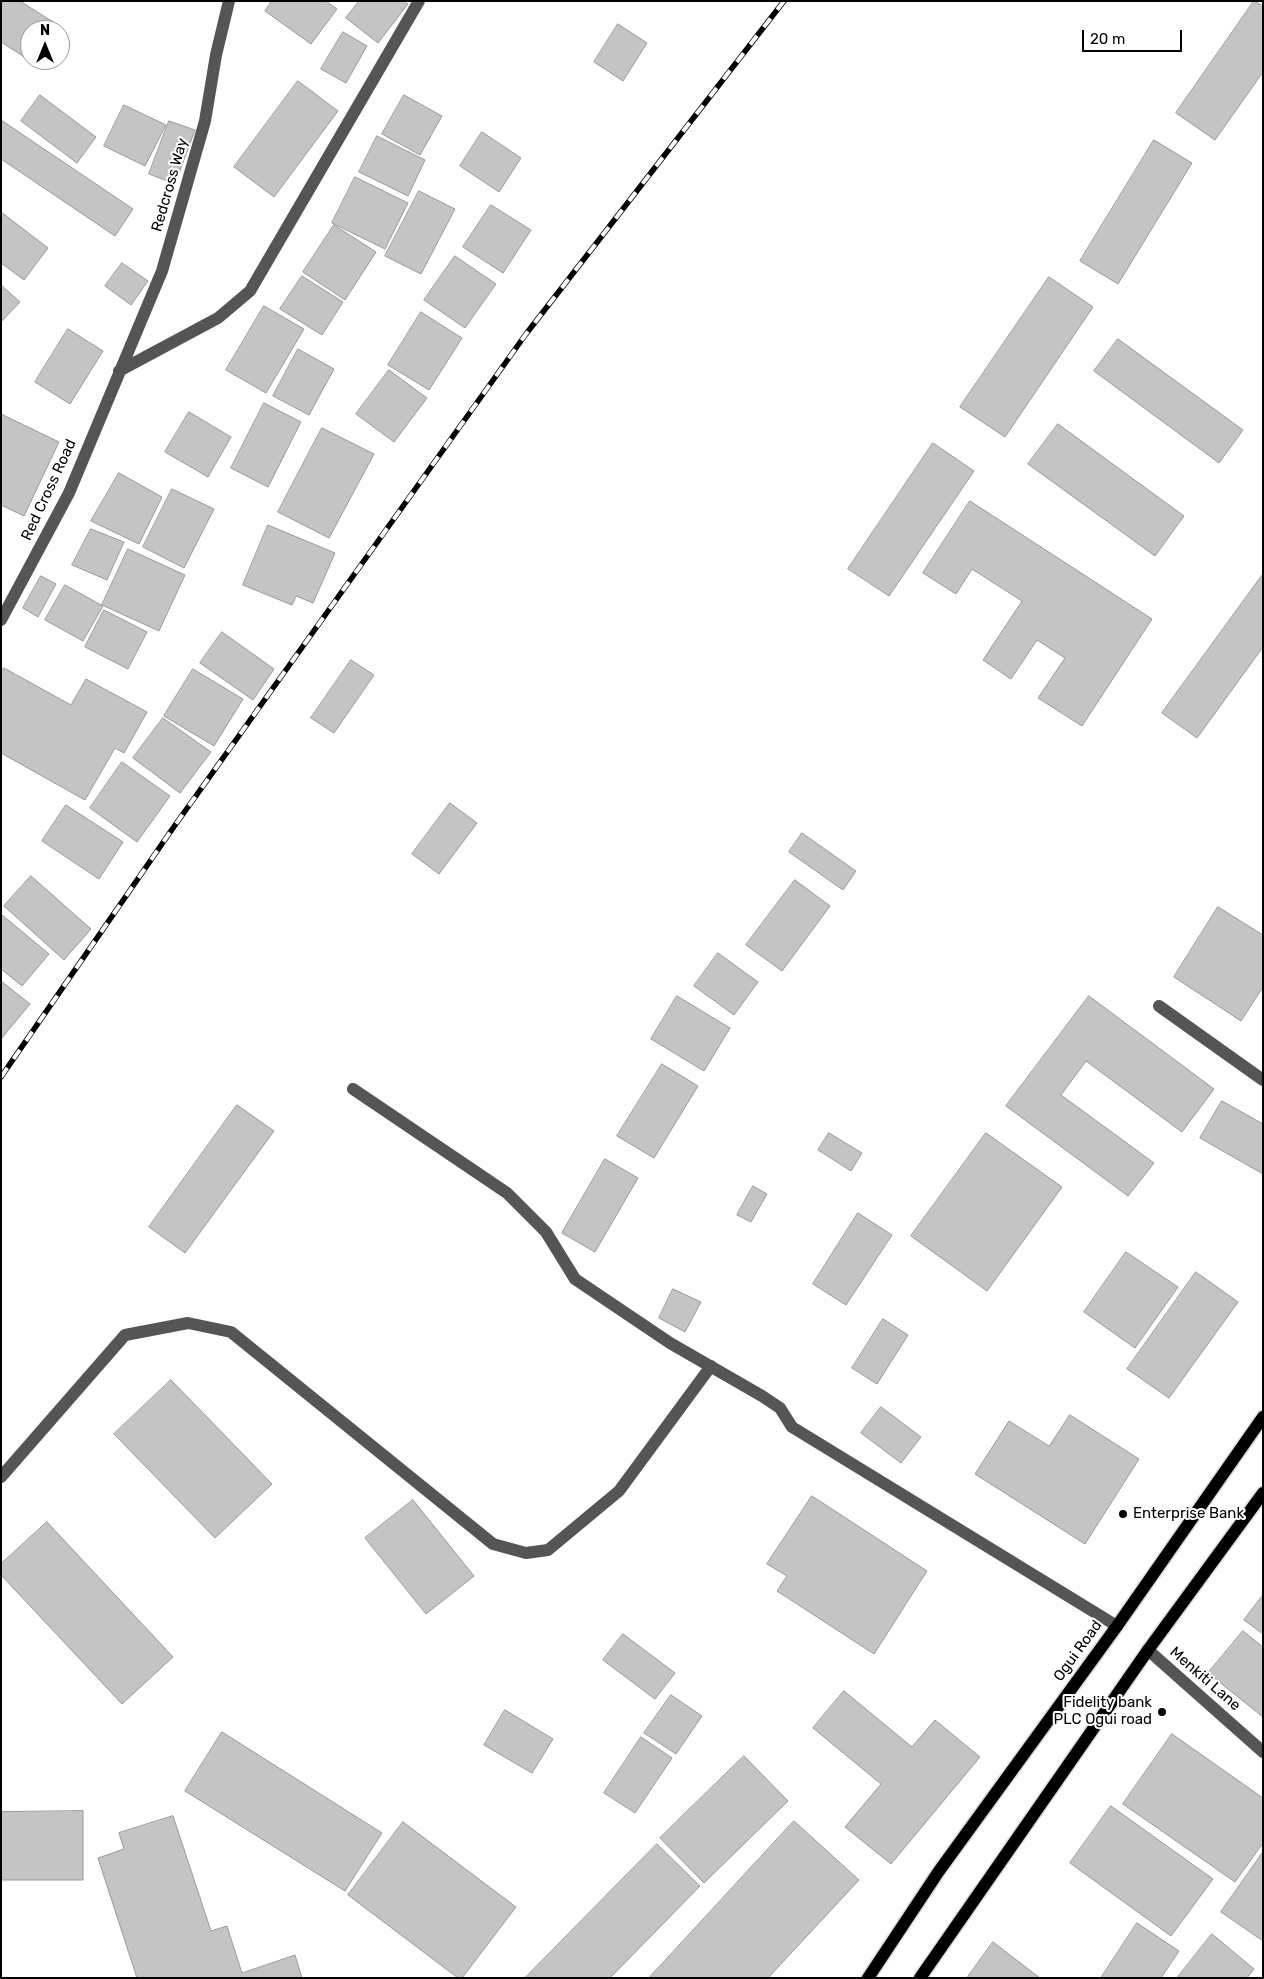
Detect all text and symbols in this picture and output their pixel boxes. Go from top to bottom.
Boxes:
north arrow [20,20,70,70]
scale bar [1084,20,1184,52]
text: N [40,22,50,39]
text: 20 m [1090,30,1125,48]
street label: Redcross Way [148,136,192,234]
street label: Red Cross Road [18,437,80,543]
place label: Enterprise Bank [1133,1505,1244,1523]
marker: Enterprise Bank [1117,1508,1129,1520]
street label: Ogui Road [1050,1617,1106,1685]
street label: Menkiti Lane [1166,1643,1244,1715]
place label: Fidelity bank PLC Ogui road [1054,1694,1152,1729]
marker: Fidelity bank PLC Ogui road [1156,1706,1168,1718]

